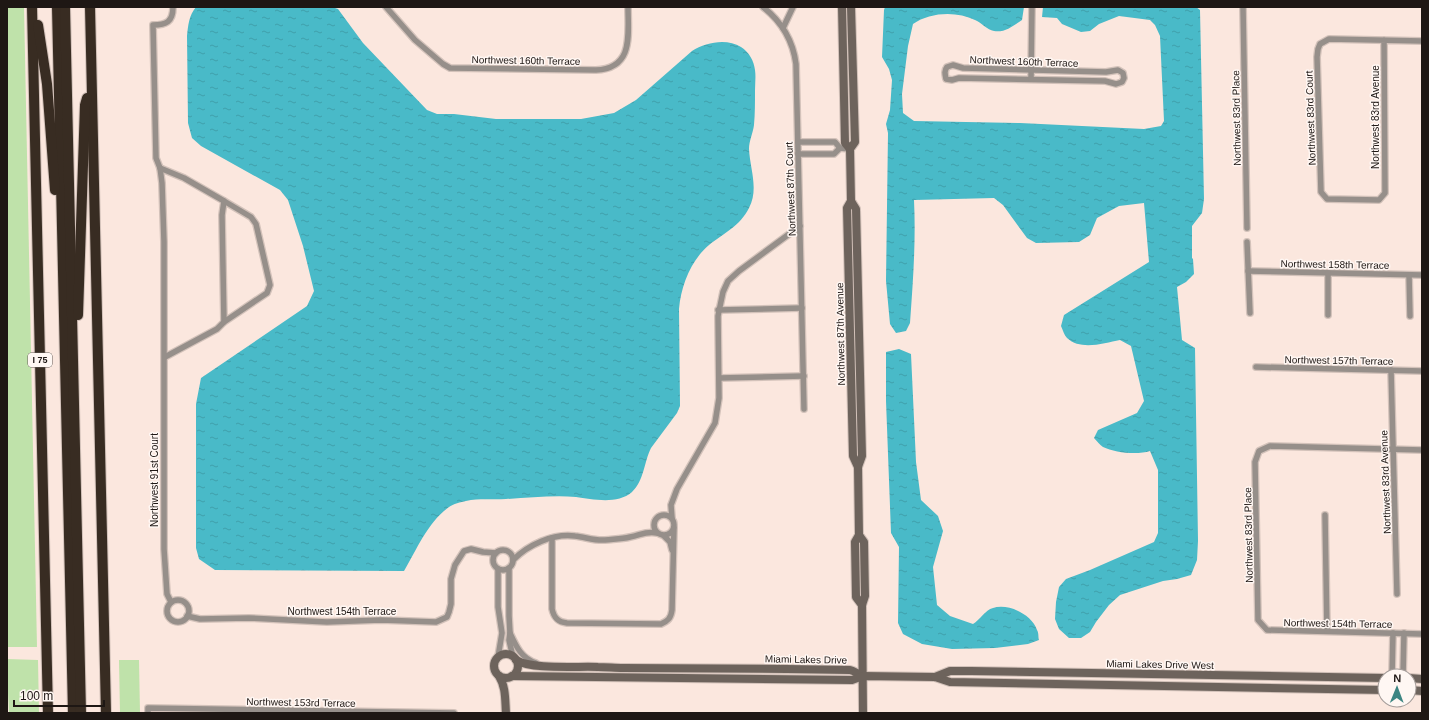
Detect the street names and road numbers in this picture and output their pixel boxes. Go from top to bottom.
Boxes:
street label: Northwest 160th Terrace [472,54,581,67]
street label: Northwest 160th Terrace [969,54,1079,69]
street label: Northwest 83rd Avenue [1370,65,1381,169]
street label: Northwest 83rd Place [1230,70,1243,166]
street label: Northwest 83rd Court [1303,70,1318,166]
street label: Northwest 87th Court [783,141,798,236]
street label: Northwest 158th Terrace [1281,258,1390,271]
street label: Northwest 87th Avenue [834,282,847,386]
road number: I 75 [28,353,52,367]
street label: Northwest 157th Terrace [1285,354,1394,367]
street label: Northwest 83rd Avenue [1378,430,1393,534]
street label: Northwest 91st Court [149,433,160,527]
street label: Northwest 83rd Place [1242,487,1255,583]
street label: Northwest 154th Terrace [288,606,397,617]
street label: Northwest 154th Terrace [1284,617,1393,630]
street label: Miami Lakes Drive [765,653,848,666]
street label: Miami Lakes Drive West [1106,658,1214,671]
street label: Northwest 153rd Terrace [246,696,356,709]

